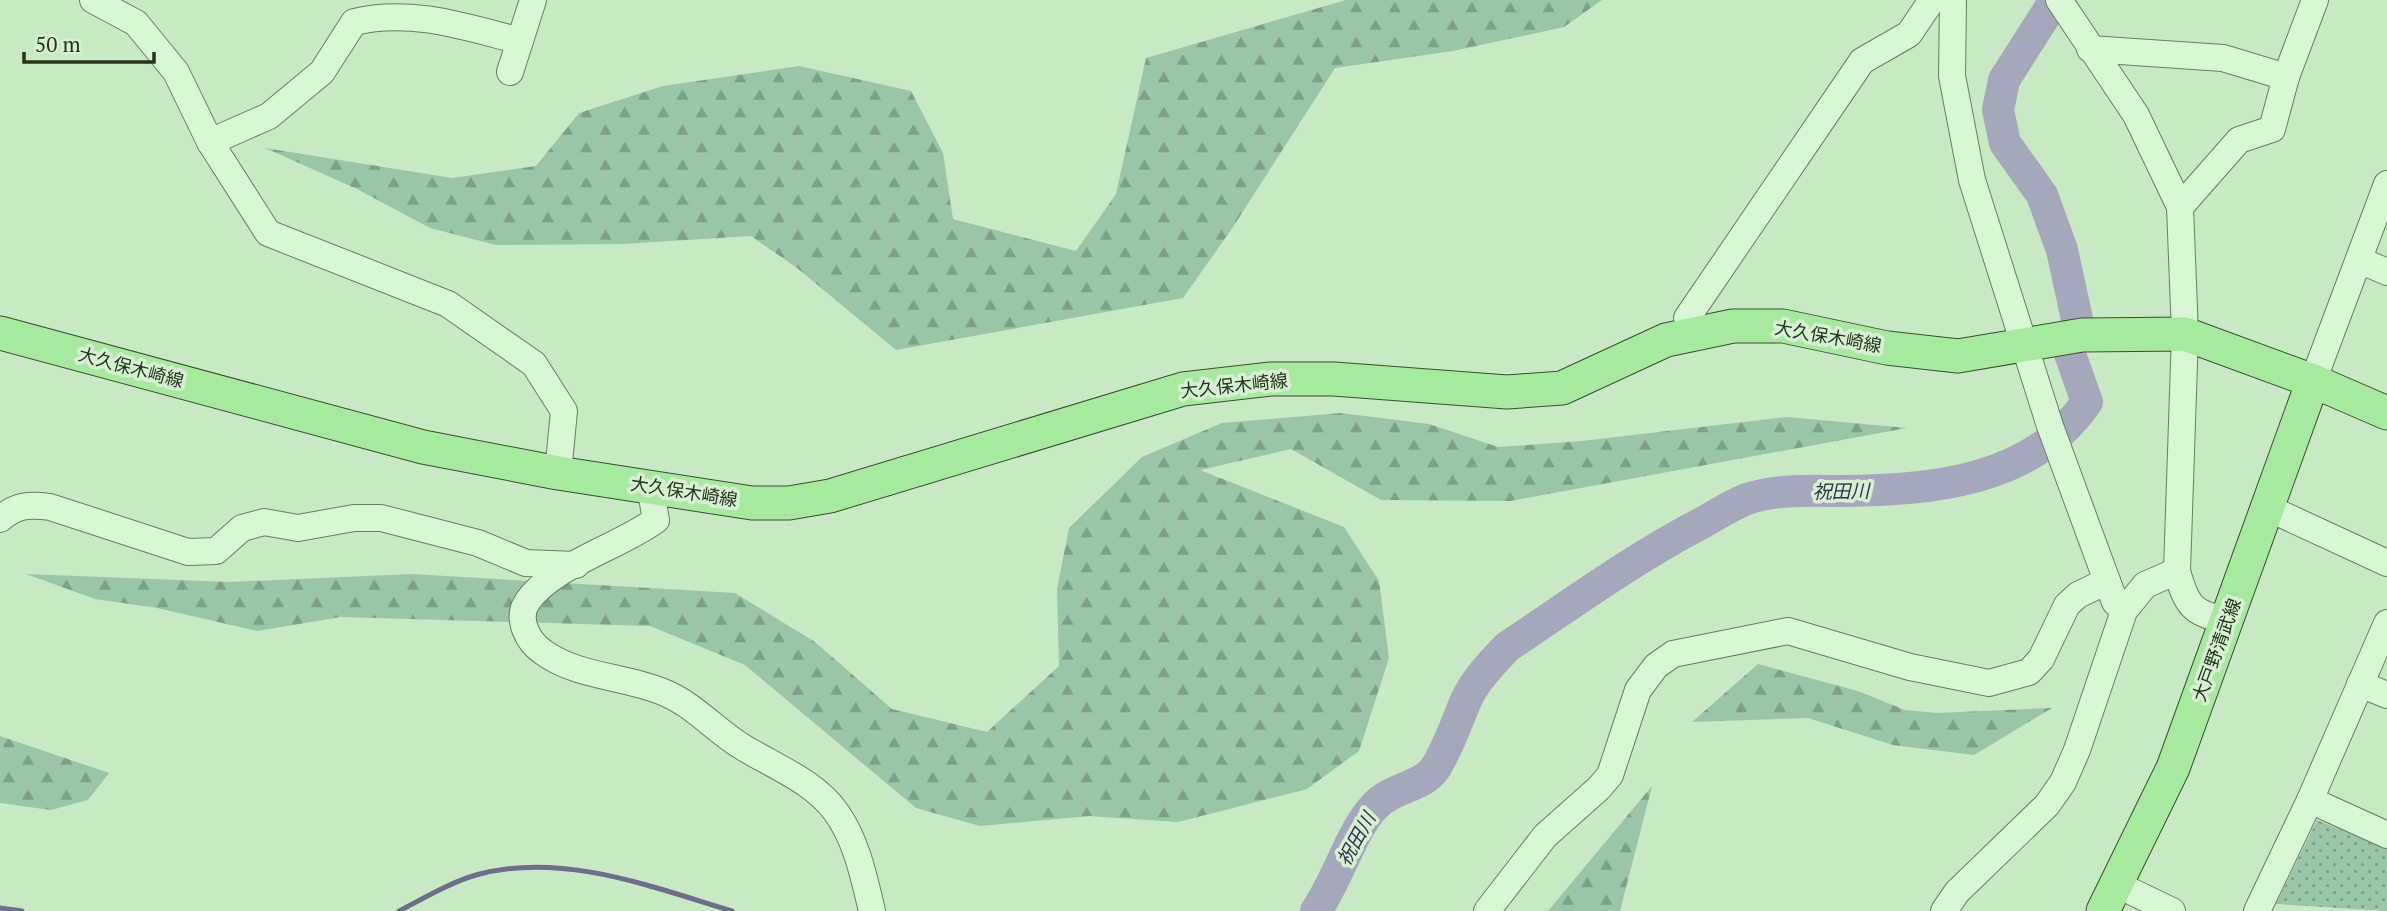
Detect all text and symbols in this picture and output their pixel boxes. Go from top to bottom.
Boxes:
scale bar [24,21,154,65]
text: 50 m [35,30,81,58]
street label: 大久保木崎線 [1773,315,1883,357]
street label: 大久保木崎線 [76,341,187,393]
street label: 大久保木崎線 [1179,367,1289,403]
street label: 大久保木崎線 [629,471,739,511]
water label: 祝田川 [1812,477,1872,503]
street label: 大戸野清武線 [2186,595,2246,705]
water label: 祝田川 [1331,806,1381,870]

